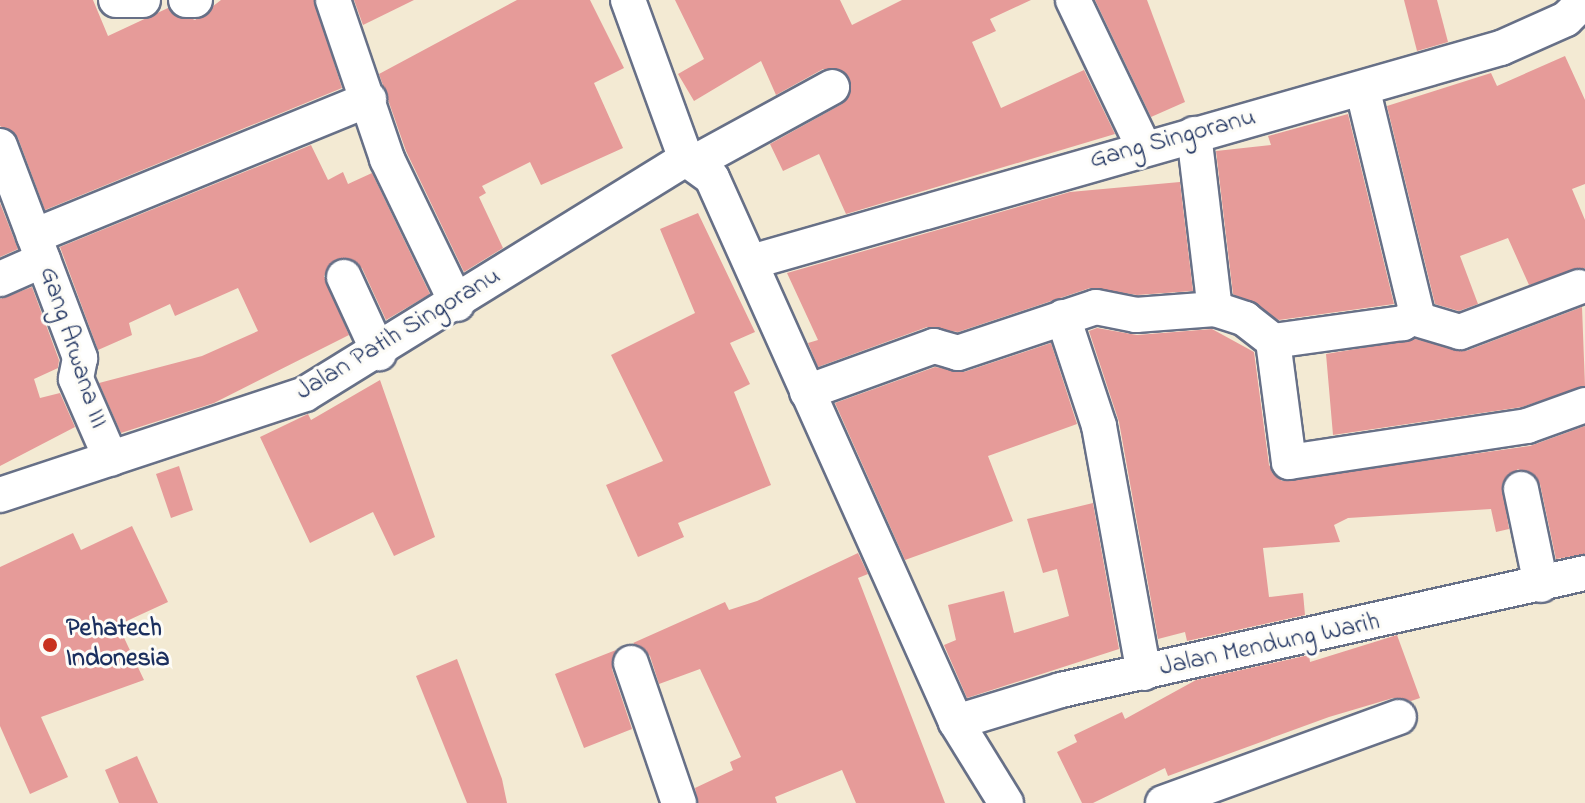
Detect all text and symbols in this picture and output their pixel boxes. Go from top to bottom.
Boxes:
street label: Gang Singoranu [1087,103,1259,177]
street label: Jalan Patih Singoranu [291,262,507,408]
street label: Gang Arwana III [31,263,113,433]
street label: Jalan Mendung Warih [1157,607,1383,685]
place label: Pehatech Indonesia [66,614,169,676]
marker: Pehatech Indonesia [41,636,59,654]

